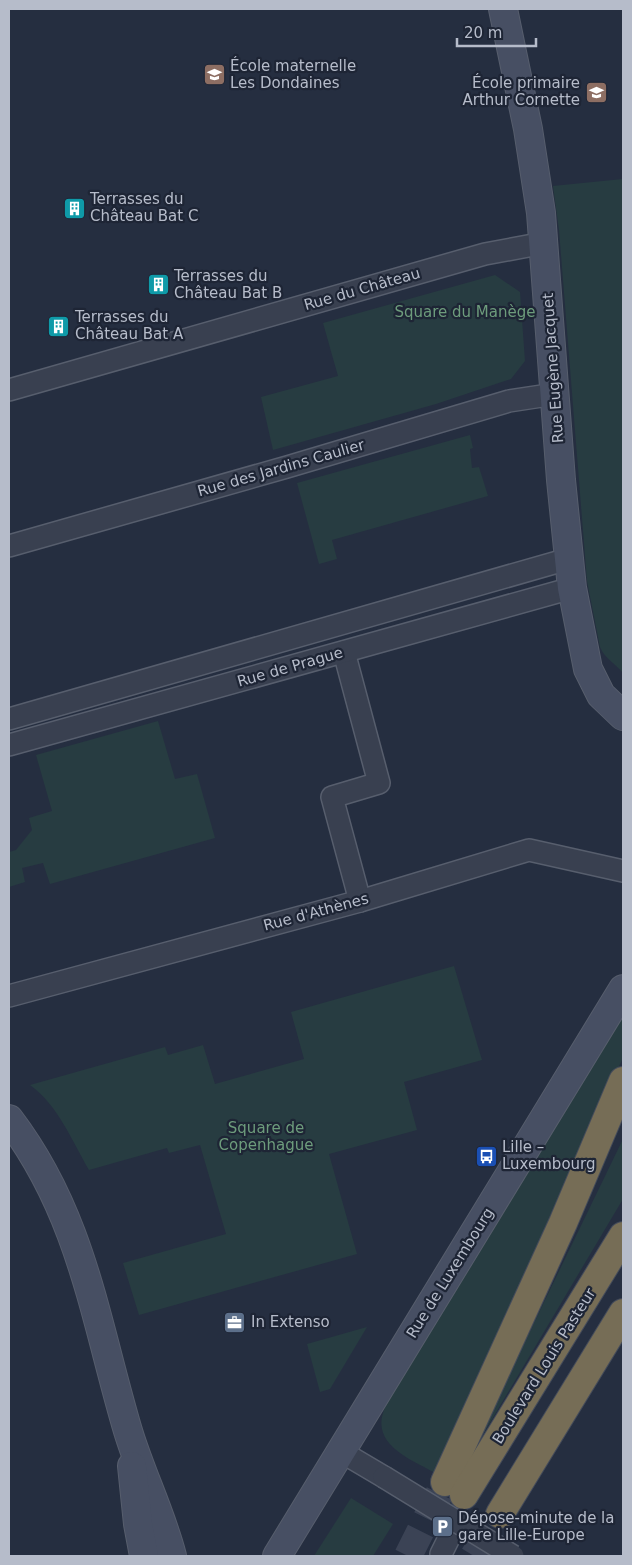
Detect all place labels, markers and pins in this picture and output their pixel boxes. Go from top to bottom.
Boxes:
place label: École maternelle Les Dondaines [230,56,356,92]
school or university icon: École maternelle Les Dondaines [202,63,226,87]
place label: École primaire Arthur Cornette [462,73,580,109]
school or university icon: École primaire Arthur Cornette [584,80,608,104]
place label: Terrasses du Château Bat C [89,190,198,225]
building icon: Terrasses du Château Bat C [62,196,86,220]
place label: Terrasses du Château Bat B [173,267,282,302]
building icon: Terrasses du Château Bat B [146,273,170,297]
place label: Terrasses du Château Bat A [74,308,184,343]
building icon: Terrasses du Château Bat A [47,314,71,338]
place label: Lille – Luxembourg [502,1138,596,1173]
bus stop icon: Lille – Luxembourg [474,1144,498,1168]
office icon: In Extenso [223,1310,247,1334]
place label: In Extenso [251,1313,330,1331]
place label: Dépose-minute de la gare Lille-Europe [458,1509,614,1544]
parking icon: Dépose-minute de la gare Lille-Europe [430,1515,454,1539]

